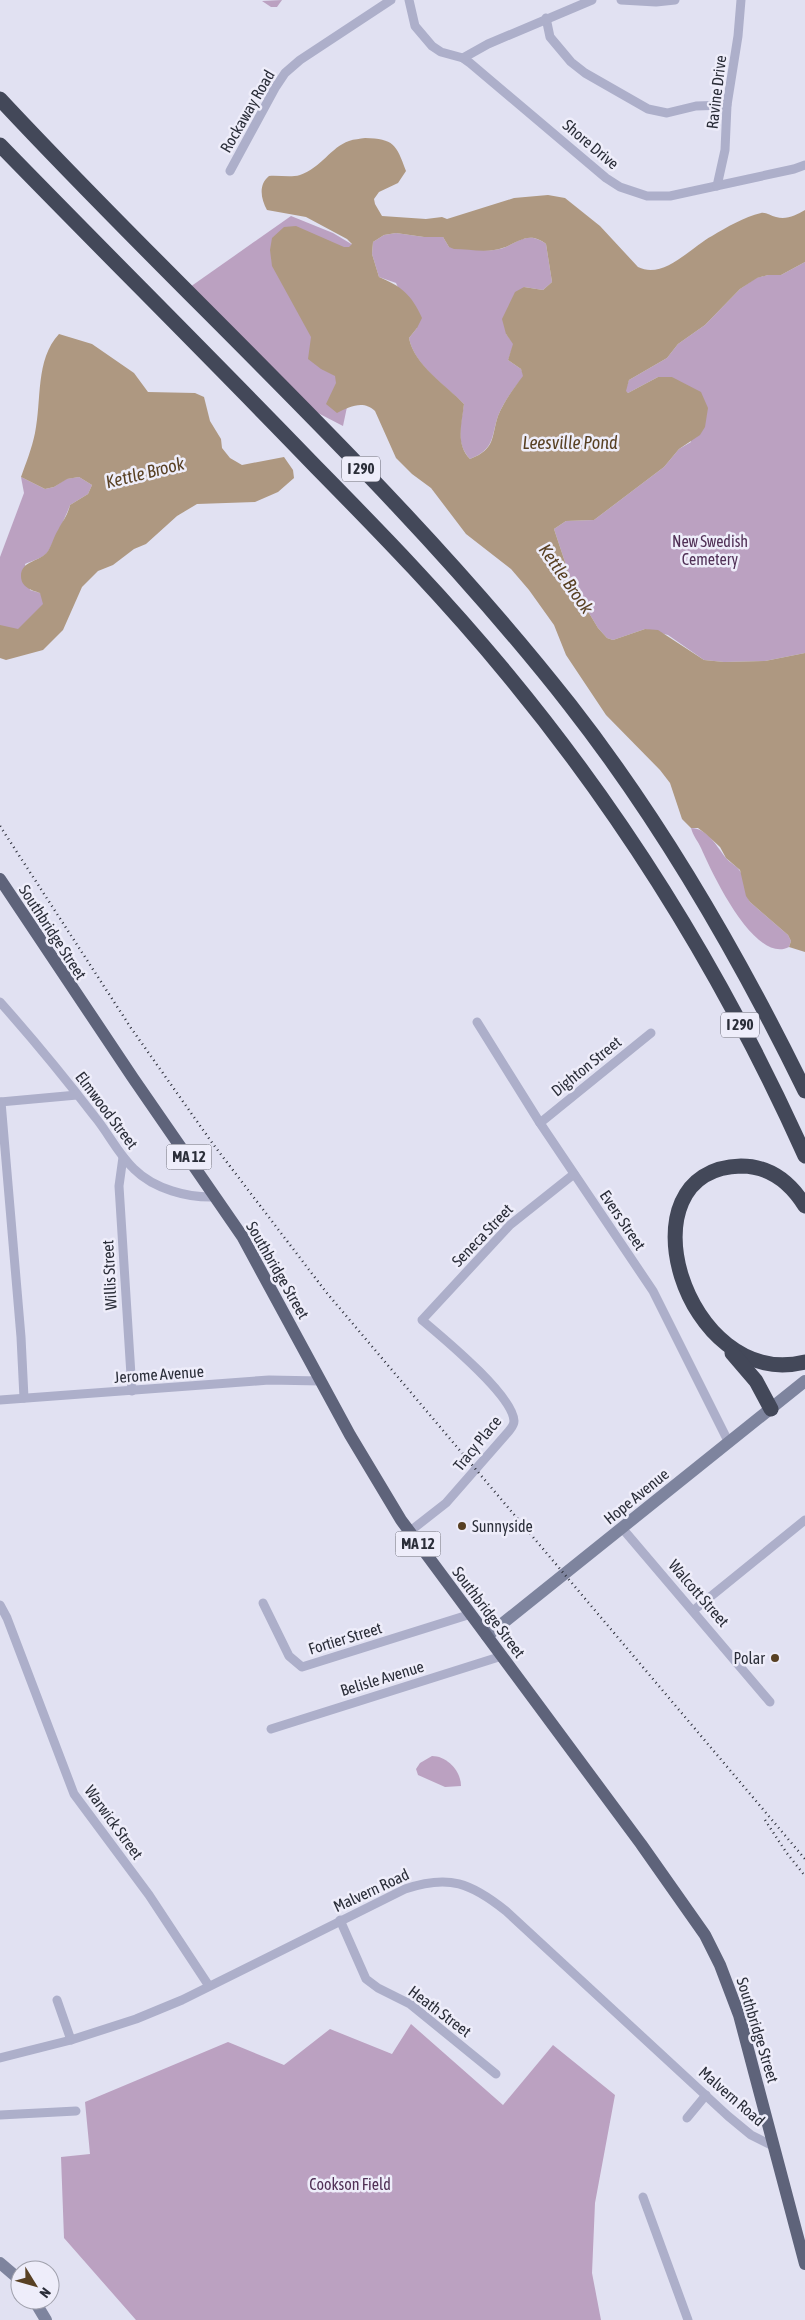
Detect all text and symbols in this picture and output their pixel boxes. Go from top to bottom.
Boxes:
street label: Ravine Drive [703,54,729,130]
street label: Rockaway Road [216,67,279,156]
street label: Shore Drive [559,115,623,173]
water label: Leesville Pond [522,432,618,453]
water label: Kettle Brook [103,452,187,492]
road number: I 290 [342,456,380,482]
park label: New Swedish Cemetery [672,532,748,569]
water label: Kettle Brook [535,540,599,619]
street label: Southbridge Street [15,881,90,983]
road number: I 290 [721,1012,759,1038]
street label: Dighton Street [548,1032,625,1100]
street label: Elmwood Street [72,1068,142,1152]
road number: MA 12 [166,1144,212,1170]
street label: Evers Street [596,1187,650,1254]
street label: Seneca Street [448,1200,516,1270]
street label: Southbridge Street [242,1218,313,1323]
street label: Willis Street [98,1239,120,1311]
street label: Jerome Avenue [114,1362,204,1386]
street label: Tracy Place [449,1412,505,1475]
street label: Hope Avenue [600,1464,673,1528]
place label: Sunnyside [472,1517,533,1536]
marker: Sunnyside [456,1520,468,1532]
road number: MA 12 [396,1532,440,1556]
street label: Walcott Street [665,1556,733,1630]
street label: Southbridge Street [448,1563,529,1662]
street label: Fortier Street [306,1618,384,1658]
place label: Polar [733,1649,765,1667]
marker: Polar [769,1652,781,1664]
street label: Belisle Avenue [338,1657,426,1699]
street label: Warwick Street [81,1782,147,1863]
street label: Malvern Road [330,1865,412,1915]
street label: Southbridge Street [732,1975,783,2085]
street label: Heath Street [405,1982,475,2041]
street label: Malvern Road [695,2063,769,2129]
park label: Cookson Field [309,2175,391,2193]
north arrow [10,2260,60,2310]
text: N [37,2285,54,2301]

